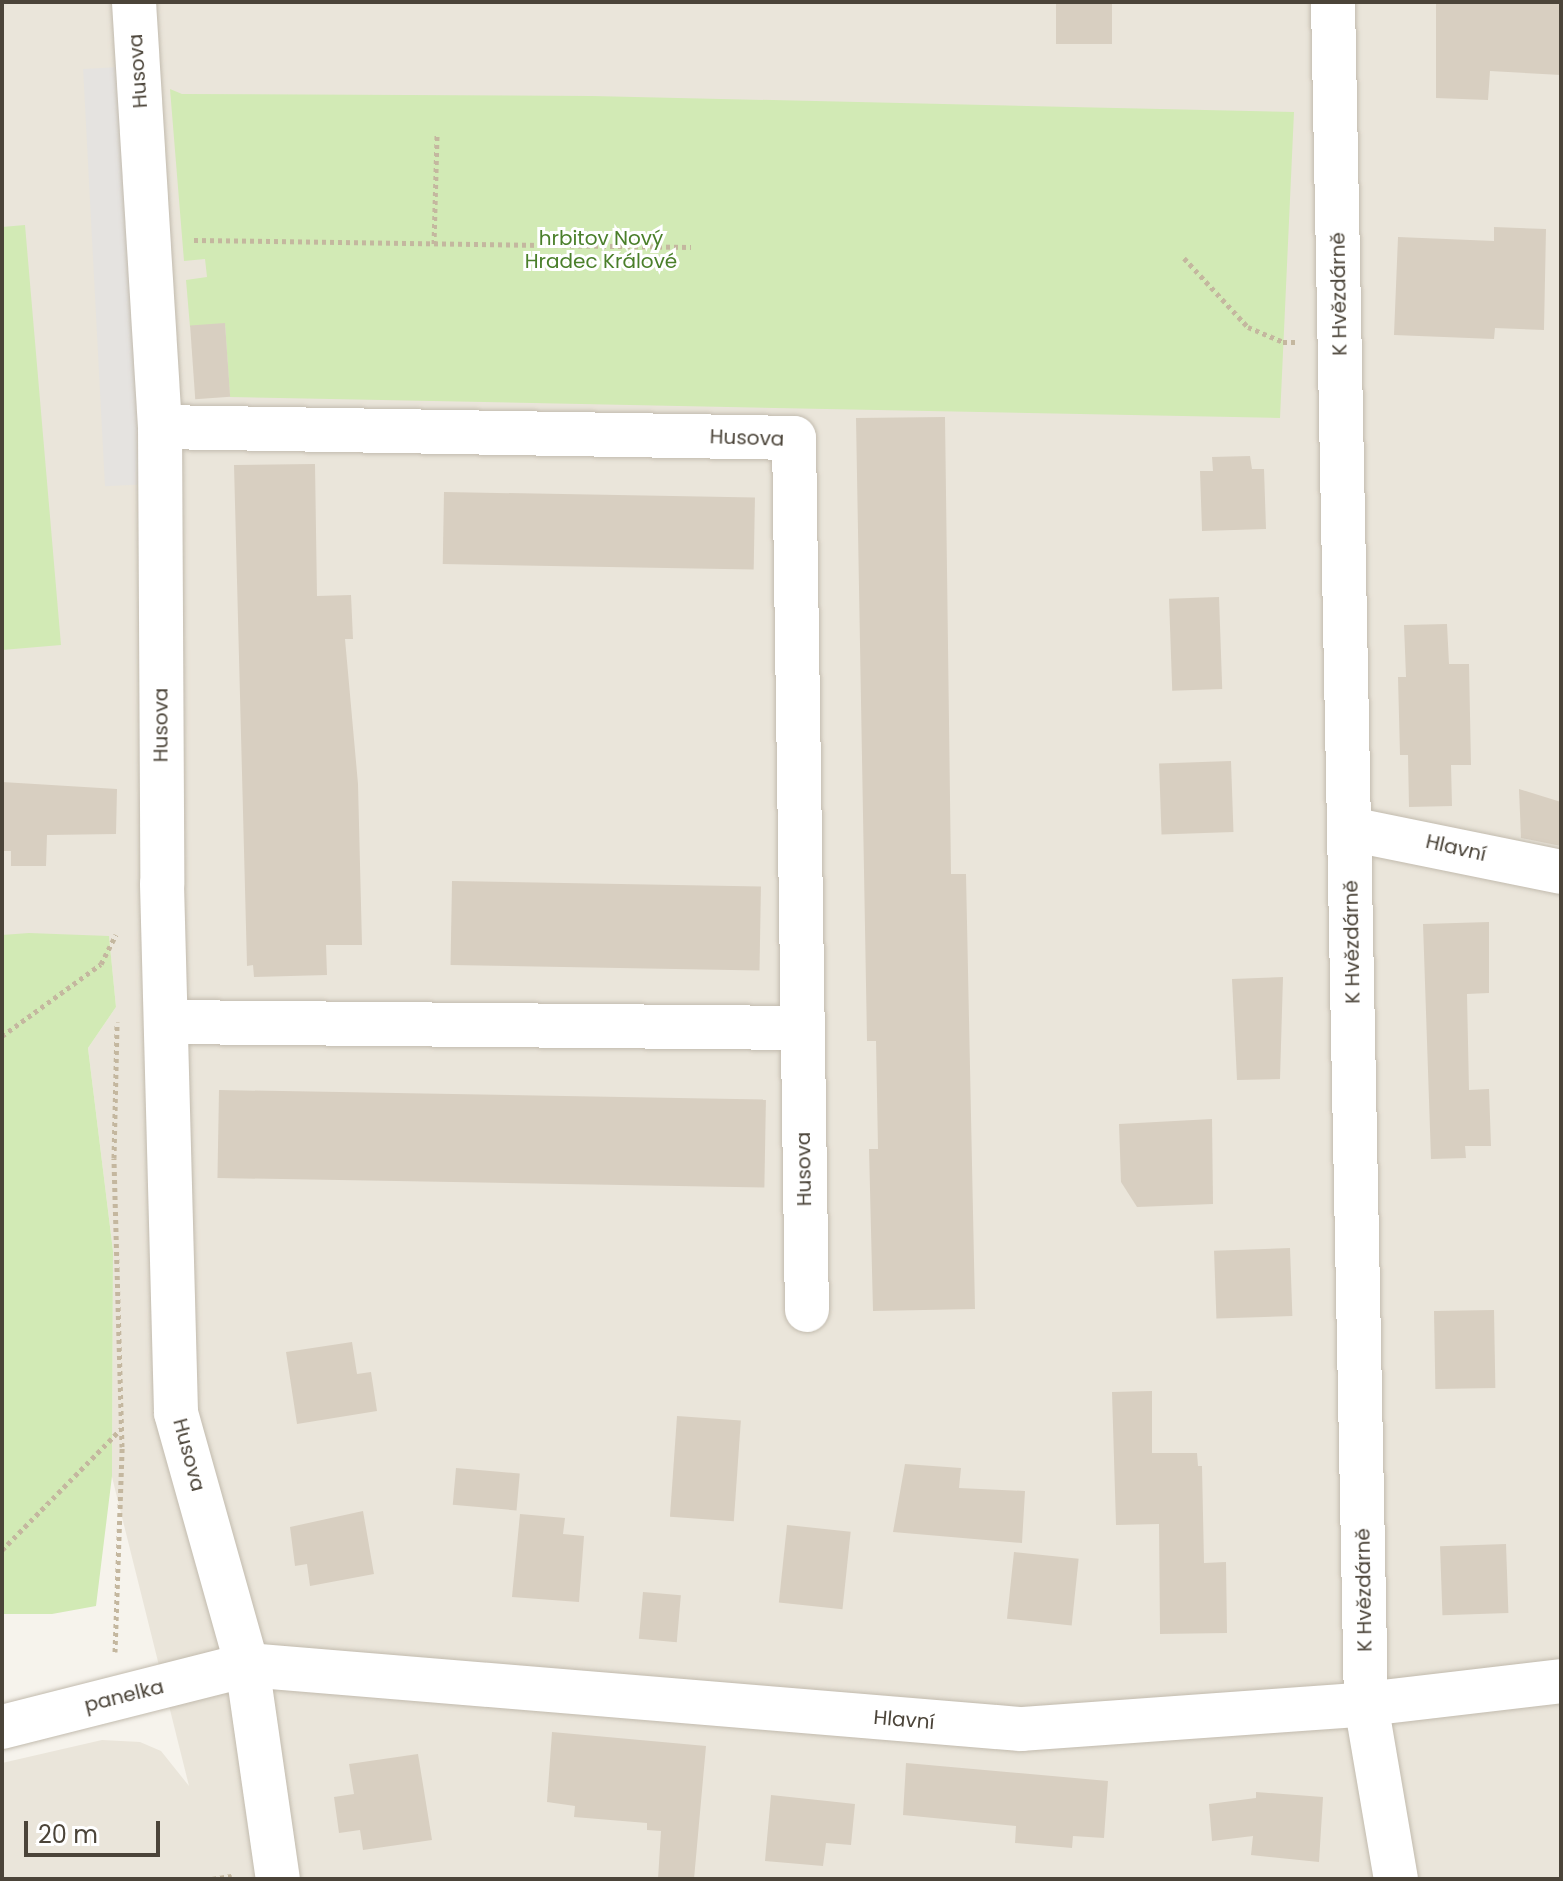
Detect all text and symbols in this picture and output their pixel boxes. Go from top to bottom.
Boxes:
street label: Husova [123,33,153,109]
park label: hrbitov Nový Hradec Králové [525,227,677,274]
street label: K Hvězdárně [1326,232,1352,356]
street label: Husova [709,425,785,451]
street label: Husova [149,688,173,762]
street label: Hlavní [1423,829,1489,867]
street label: K Hvězdárně [1339,880,1365,1004]
street label: Husova [791,1131,817,1207]
street label: Husova [168,1416,210,1494]
street label: K Hvězdárně [1351,1528,1377,1652]
street label: panelka [82,1675,166,1717]
street label: Hlavní [872,1705,936,1735]
scale bar [28,1805,164,1855]
text: 20 m [38,1818,98,1851]

